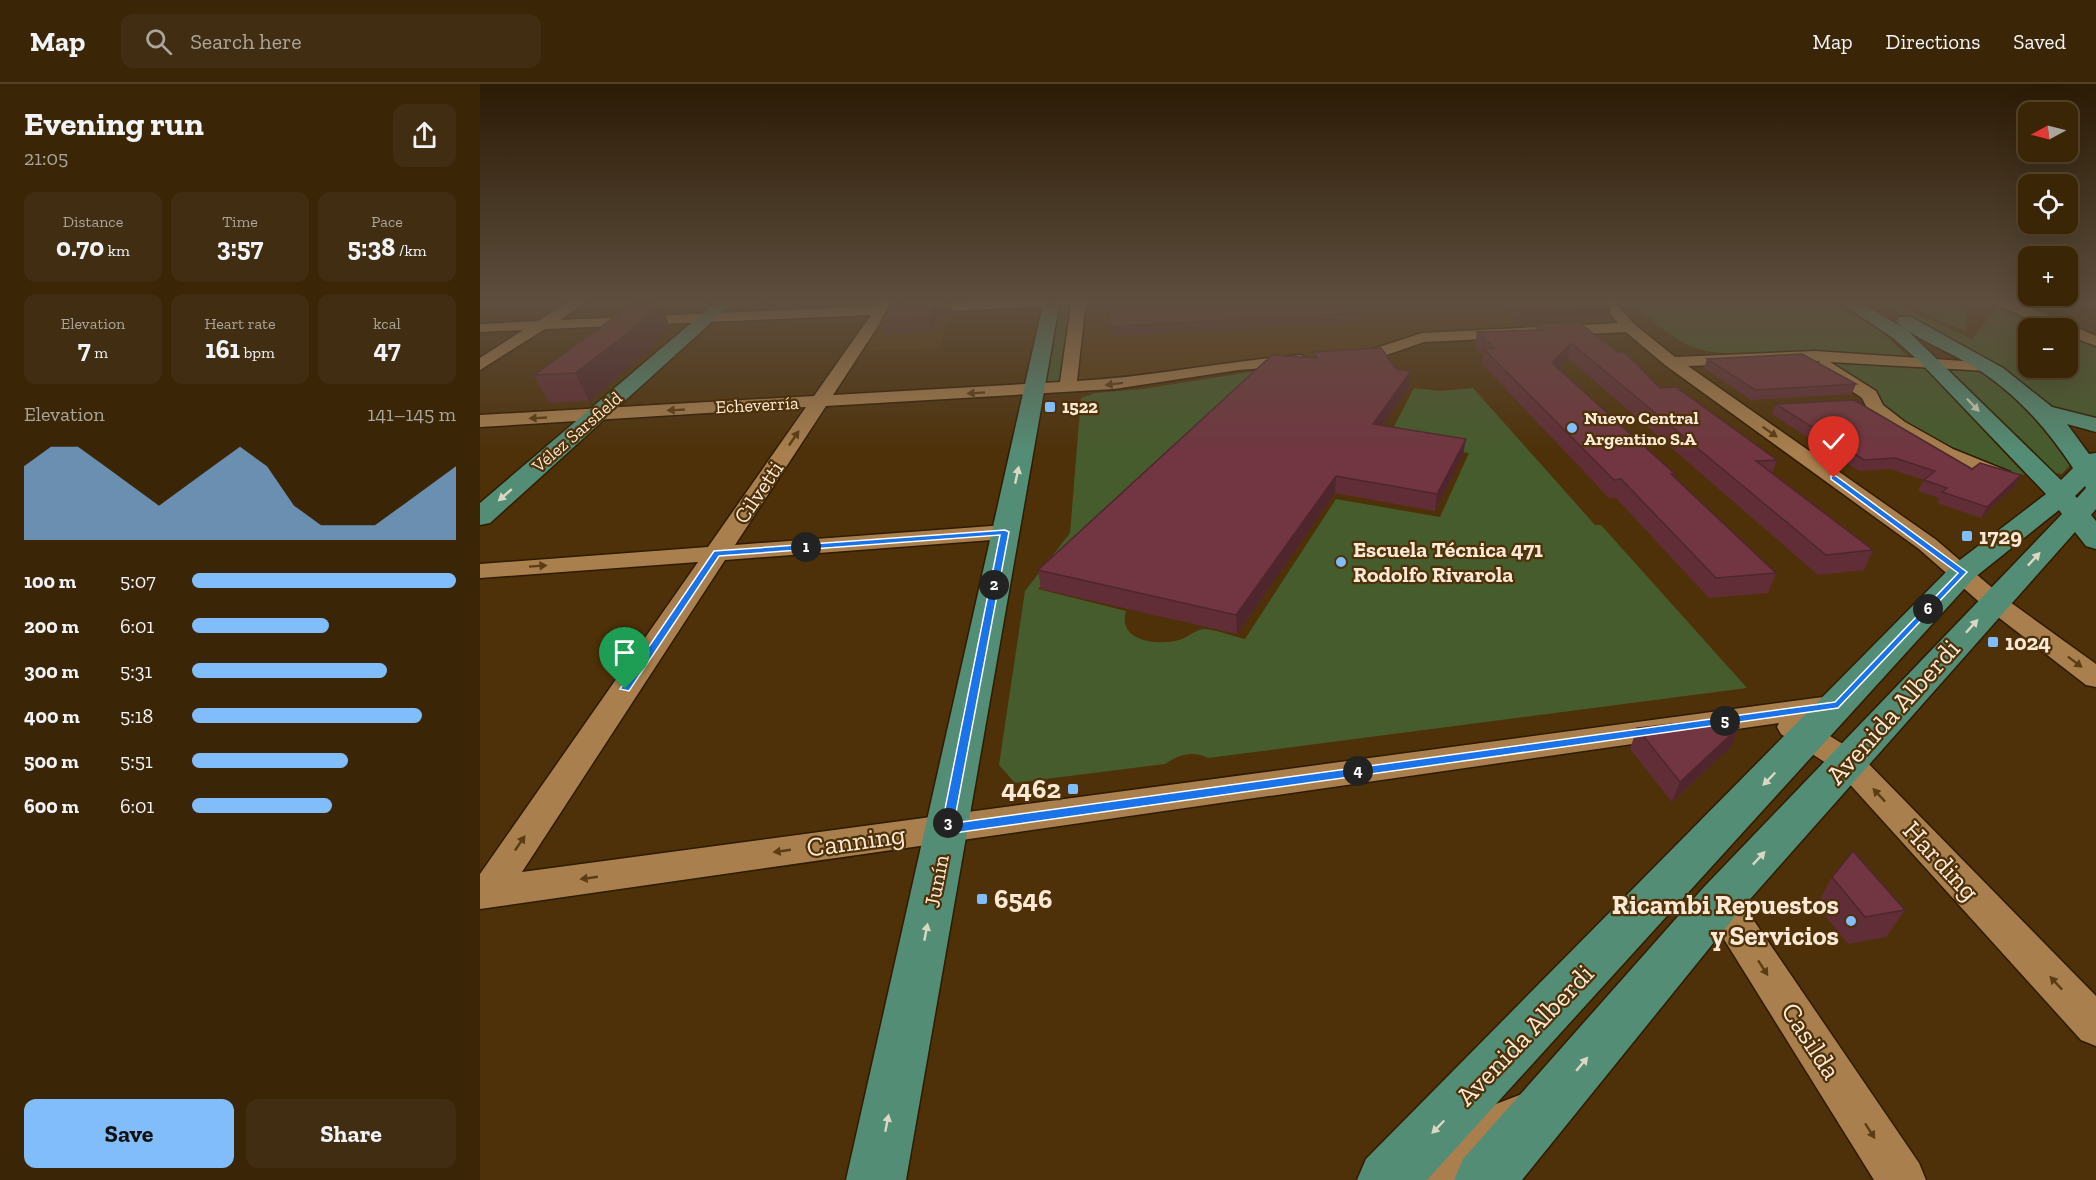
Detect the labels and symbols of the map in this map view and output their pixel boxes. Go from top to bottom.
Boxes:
north arrow [2018,102,2078,162]
one-way arrow [1104,379,1123,389]
street label: Vélez Sarsfield [527,387,626,478]
one-way arrow [966,388,985,397]
street label: Echeverría [715,392,799,418]
place label: 1522 [1062,396,1098,418]
one-way arrow [1965,397,1979,411]
marker: 1522 [1043,400,1057,414]
one-way arrow [667,405,686,415]
place label: Nuevo Central Argentino S.A [1584,407,1699,450]
one-way arrow [529,413,548,422]
pin [1808,416,1859,478]
marker: Nuevo Central Argentino S.A [1565,421,1579,435]
one-way arrow [1761,426,1777,438]
one-way arrow [789,430,800,446]
street label: Cilvetti [728,456,789,529]
one-way arrow [1012,466,1022,484]
one-way arrow [498,488,513,502]
place label: 1729 [1979,523,2022,550]
marker: 1729 [1960,529,1974,543]
pin: 1 [791,532,821,562]
place label: Escuela Técnica 471 Rodolfo Rivarola [1353,536,1543,588]
one-way arrow [2027,552,2040,567]
marker: Escuela Técnica 471 Rodolfo Rivarola [1334,555,1348,569]
one-way arrow [529,562,548,571]
pin: 2 [979,570,1009,600]
pin: 6 [1913,594,1943,624]
one-way arrow [1965,619,1978,634]
pin [599,627,650,689]
place label: 1024 [2005,629,2051,656]
street label: Avenida Alberdi [1820,633,1967,791]
marker: 1024 [1986,635,2000,649]
one-way arrow [2066,656,2082,668]
pin: 5 [1710,706,1740,736]
pin: 4 [1343,756,1373,786]
one-way arrow [1762,772,1776,786]
place label: 4462 [1001,773,1061,805]
marker: 4462 [1066,782,1080,796]
one-way arrow [1872,788,1886,803]
pin: 3 [933,808,963,838]
street label: Harding [1896,815,1986,908]
street label: Canning [805,818,908,864]
one-way arrow [515,835,526,852]
one-way arrow [772,847,791,856]
one-way arrow [1752,851,1765,866]
street label: Junín [918,852,955,910]
one-way arrow [579,873,598,882]
place label: 6546 [994,883,1052,915]
place label: Ricambi Repuestos y Servicios [1612,889,1839,952]
marker: 6546 [975,892,989,906]
marker: Ricambi Repuestos y Servicios [1844,914,1858,928]
one-way arrow [922,922,931,941]
street label: Avenida Alberdi [1450,957,1601,1112]
one-way arrow [1757,959,1769,975]
one-way arrow [2049,976,2063,991]
street label: Casilda [1774,997,1848,1085]
one-way arrow [1575,1056,1588,1072]
one-way arrow [883,1113,892,1132]
one-way arrow [1432,1119,1446,1133]
one-way arrow [1864,1122,1876,1138]

